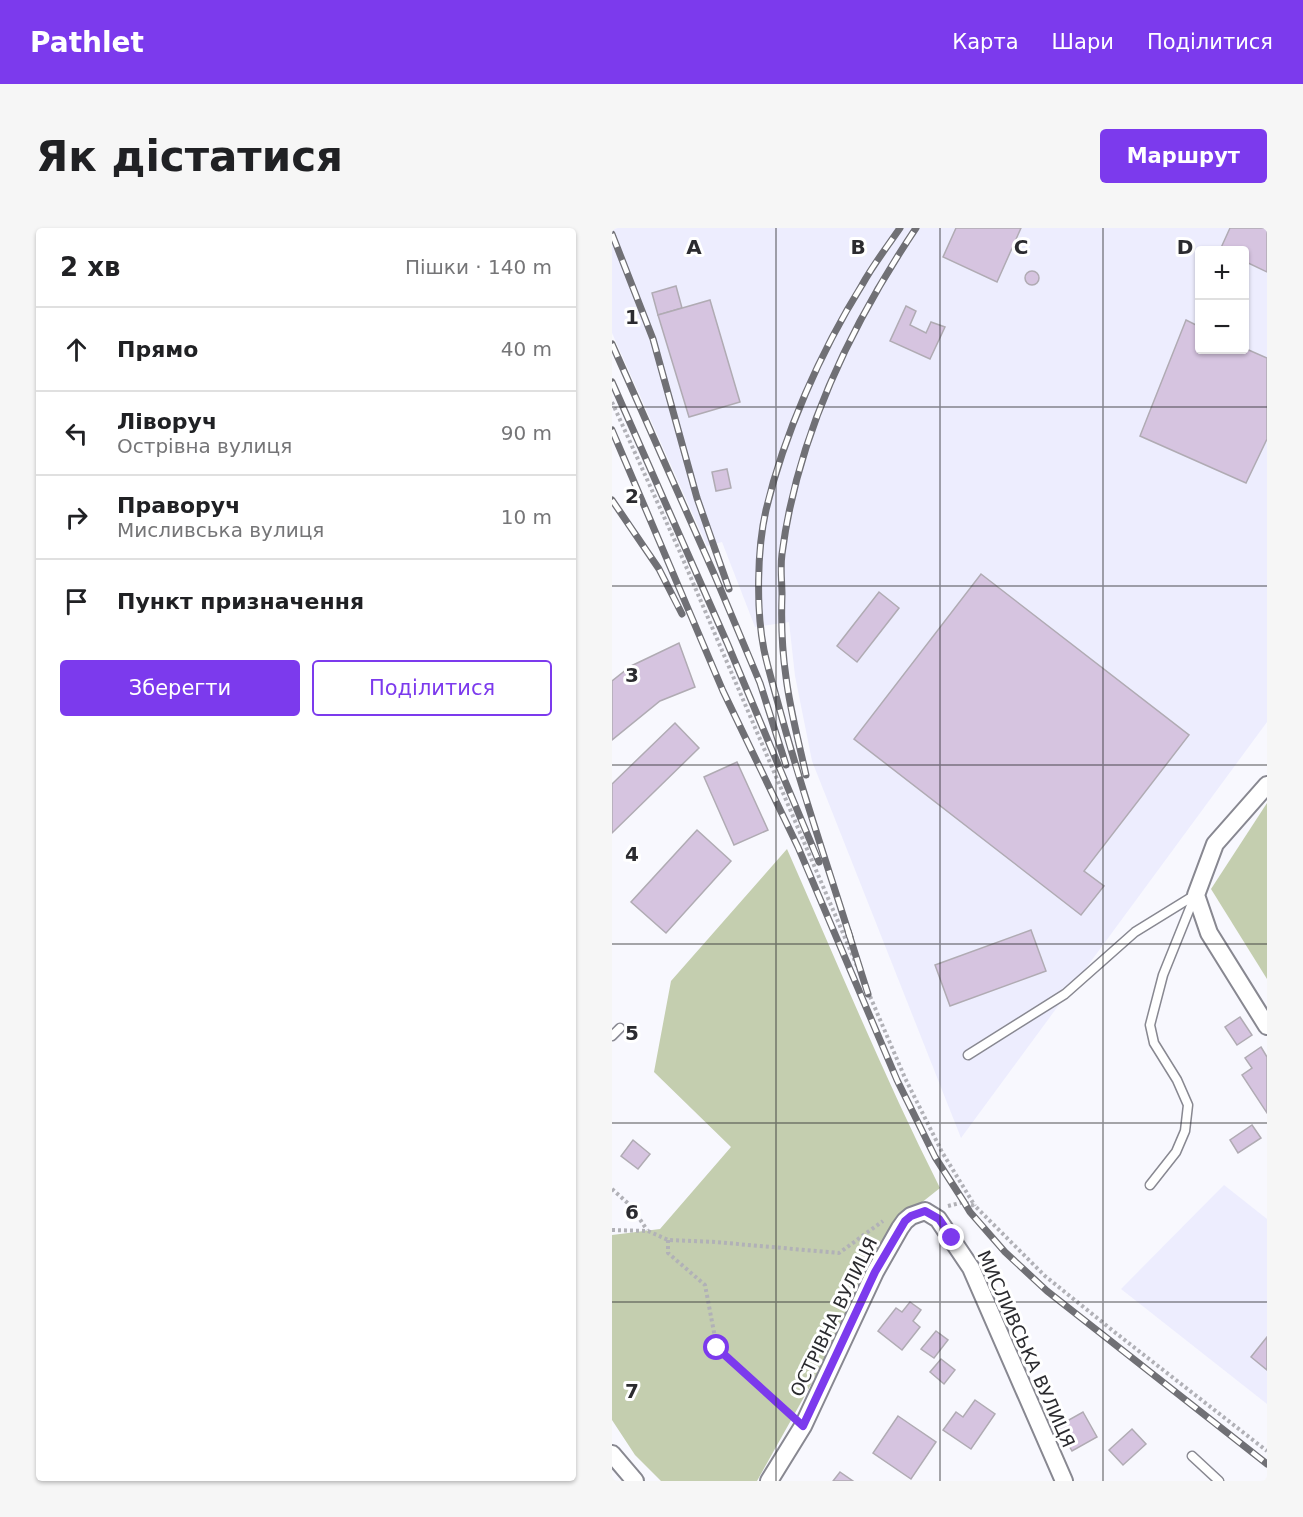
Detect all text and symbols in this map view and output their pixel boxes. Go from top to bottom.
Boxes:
text: Pathlet [30,26,144,59]
text: Карта [952,30,1019,54]
text: Шари [1052,30,1114,54]
text: Поділитися [1147,30,1273,54]
button: Маршрут [1100,129,1267,183]
text: Як дістатися [36,132,343,181]
text: A [686,235,702,259]
text: B [850,235,866,259]
text: C [1014,235,1028,259]
text: D [1177,235,1193,259]
map controls [1195,246,1249,354]
button: + [1195,246,1249,300]
text: 2 хв [60,252,120,282]
text: Пішки · 140 m [405,255,552,279]
button: − [1195,300,1249,354]
text: 1 [625,305,639,329]
icon: ahead [60,333,93,366]
text: Прямо [117,337,198,362]
text: 40 m [501,337,552,361]
text: Ліворуч [117,409,217,434]
icon: left [60,417,93,450]
text: 90 m [501,421,552,445]
text: Острівна вулиця [117,434,292,458]
text: 2 [625,484,639,508]
text: Праворуч [117,493,240,518]
icon: right [60,501,93,534]
text: 10 m [501,505,552,529]
text: Мисливська вулиця [117,518,324,542]
icon: arrive [60,585,93,618]
text: Пункт призначення [117,589,364,614]
button: Зберегти [60,660,300,716]
button: Поділитися [312,660,552,716]
text: 3 [625,663,639,687]
text: 4 [625,842,639,866]
text: 5 [625,1021,639,1045]
text: 6 [625,1200,639,1224]
route end [938,1224,964,1250]
street label: ОСТРІВНА ВУЛИЦЯ [786,1234,881,1400]
street label: МИСЛИВСЬКА ВУЛИЦЯ [973,1247,1079,1451]
route start [703,1334,729,1360]
text: 7 [625,1379,639,1403]

